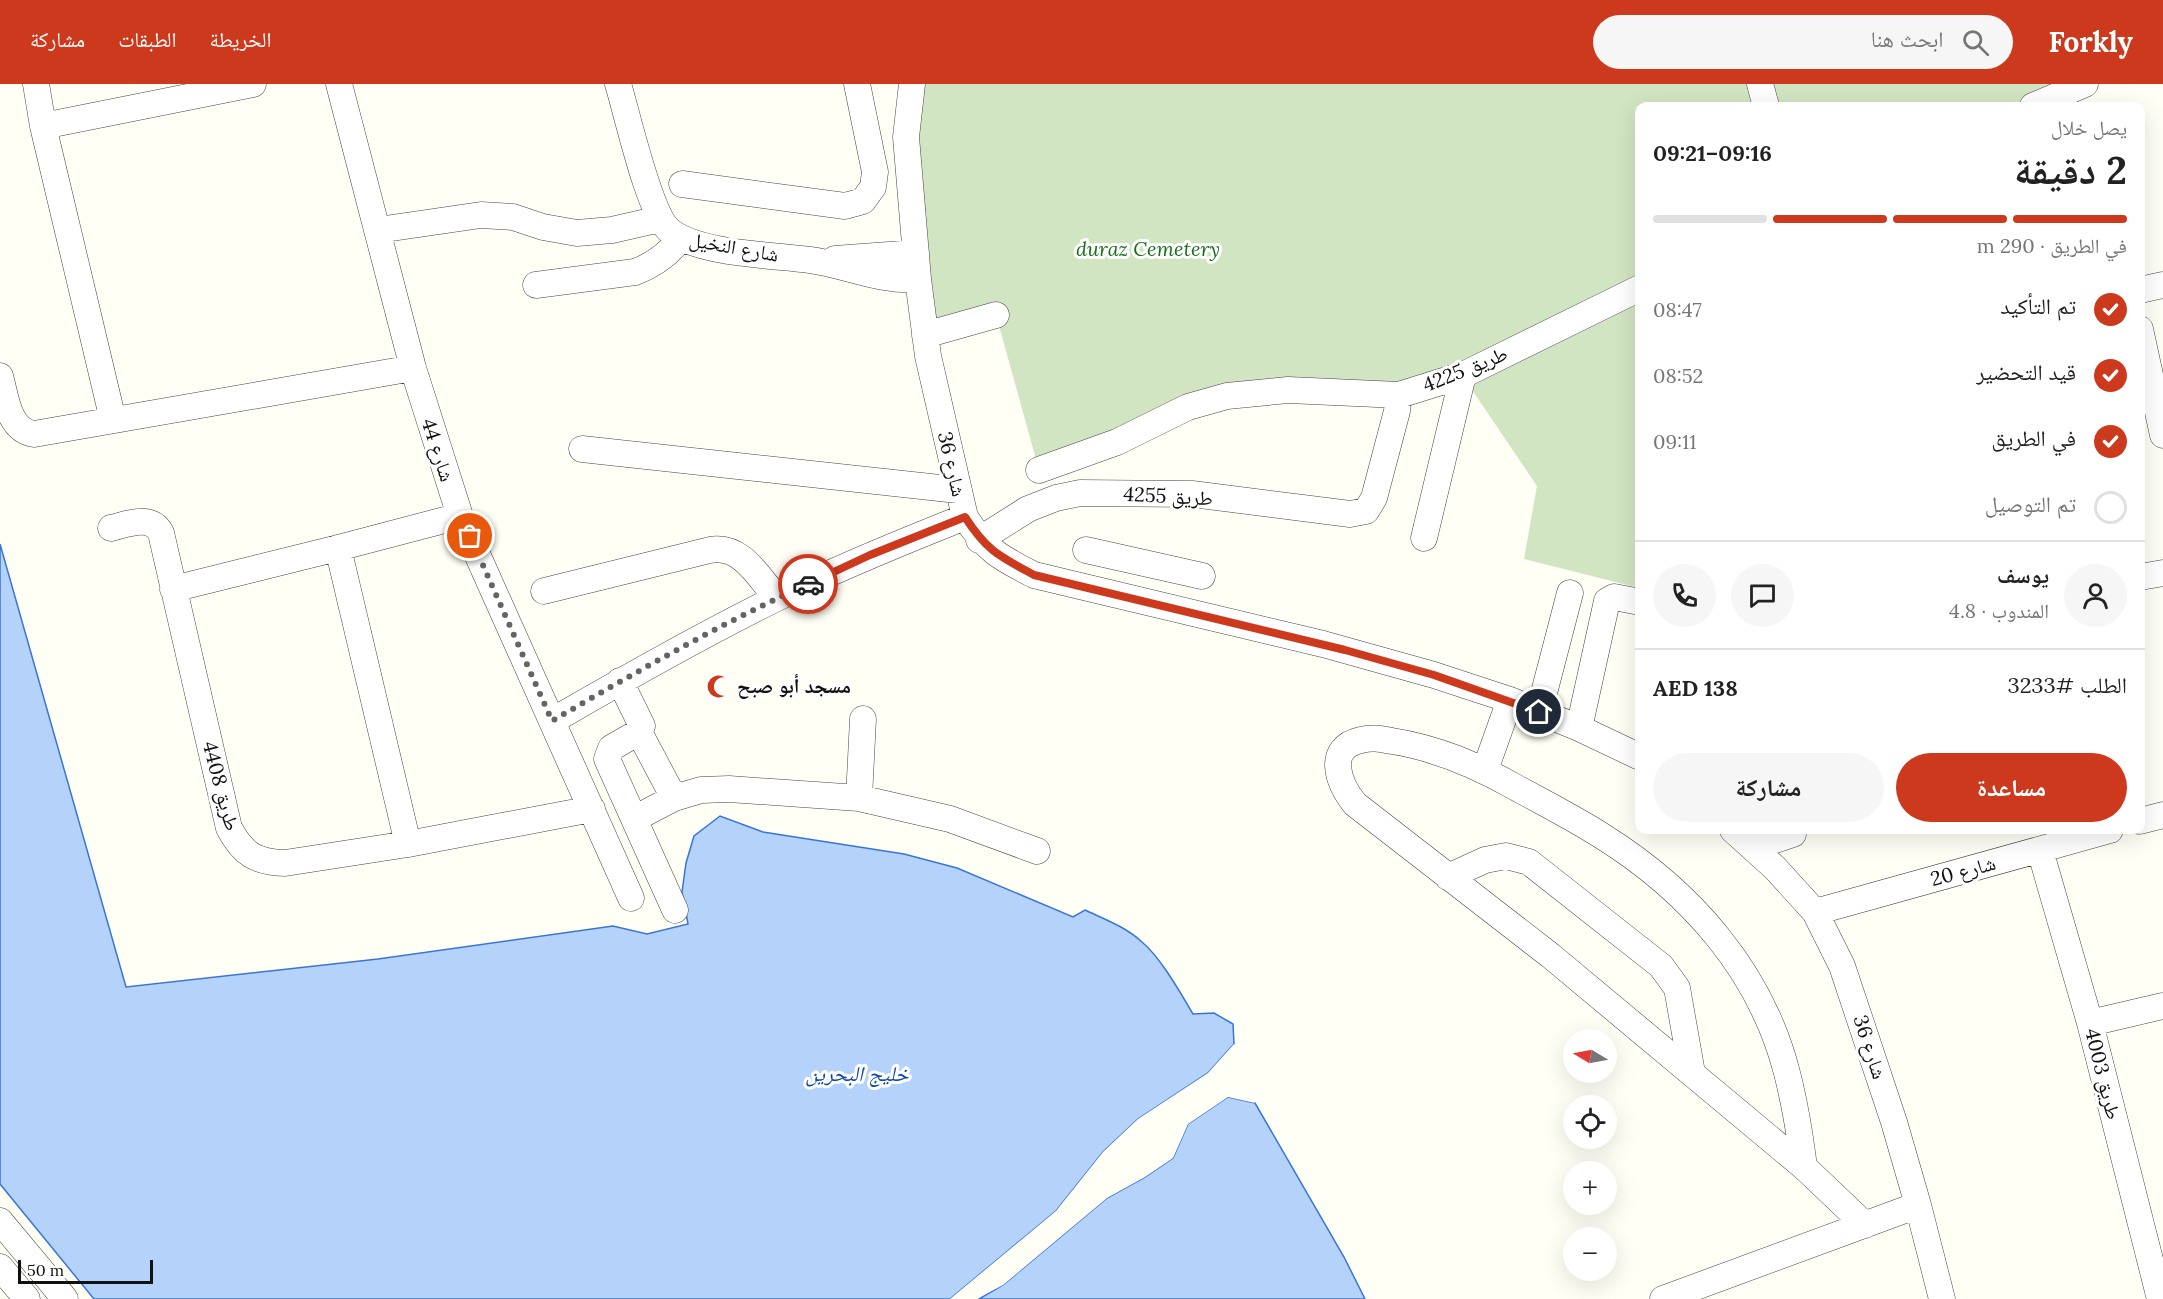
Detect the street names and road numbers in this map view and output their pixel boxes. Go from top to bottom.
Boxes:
street label: شارع النخيل [687,226,781,268]
street label: طريق 4225 [1419,340,1511,397]
street label: شارع 44 [416,415,460,485]
street label: شارع 36 [932,429,972,499]
street label: طريق 4255 [1123,481,1213,510]
street label: طريق 4408 [198,738,245,833]
street label: شارع 20 [1928,850,1998,892]
street label: شارع 36 [1847,1012,1893,1082]
street label: طريق 4003 [2080,1026,2127,1122]

